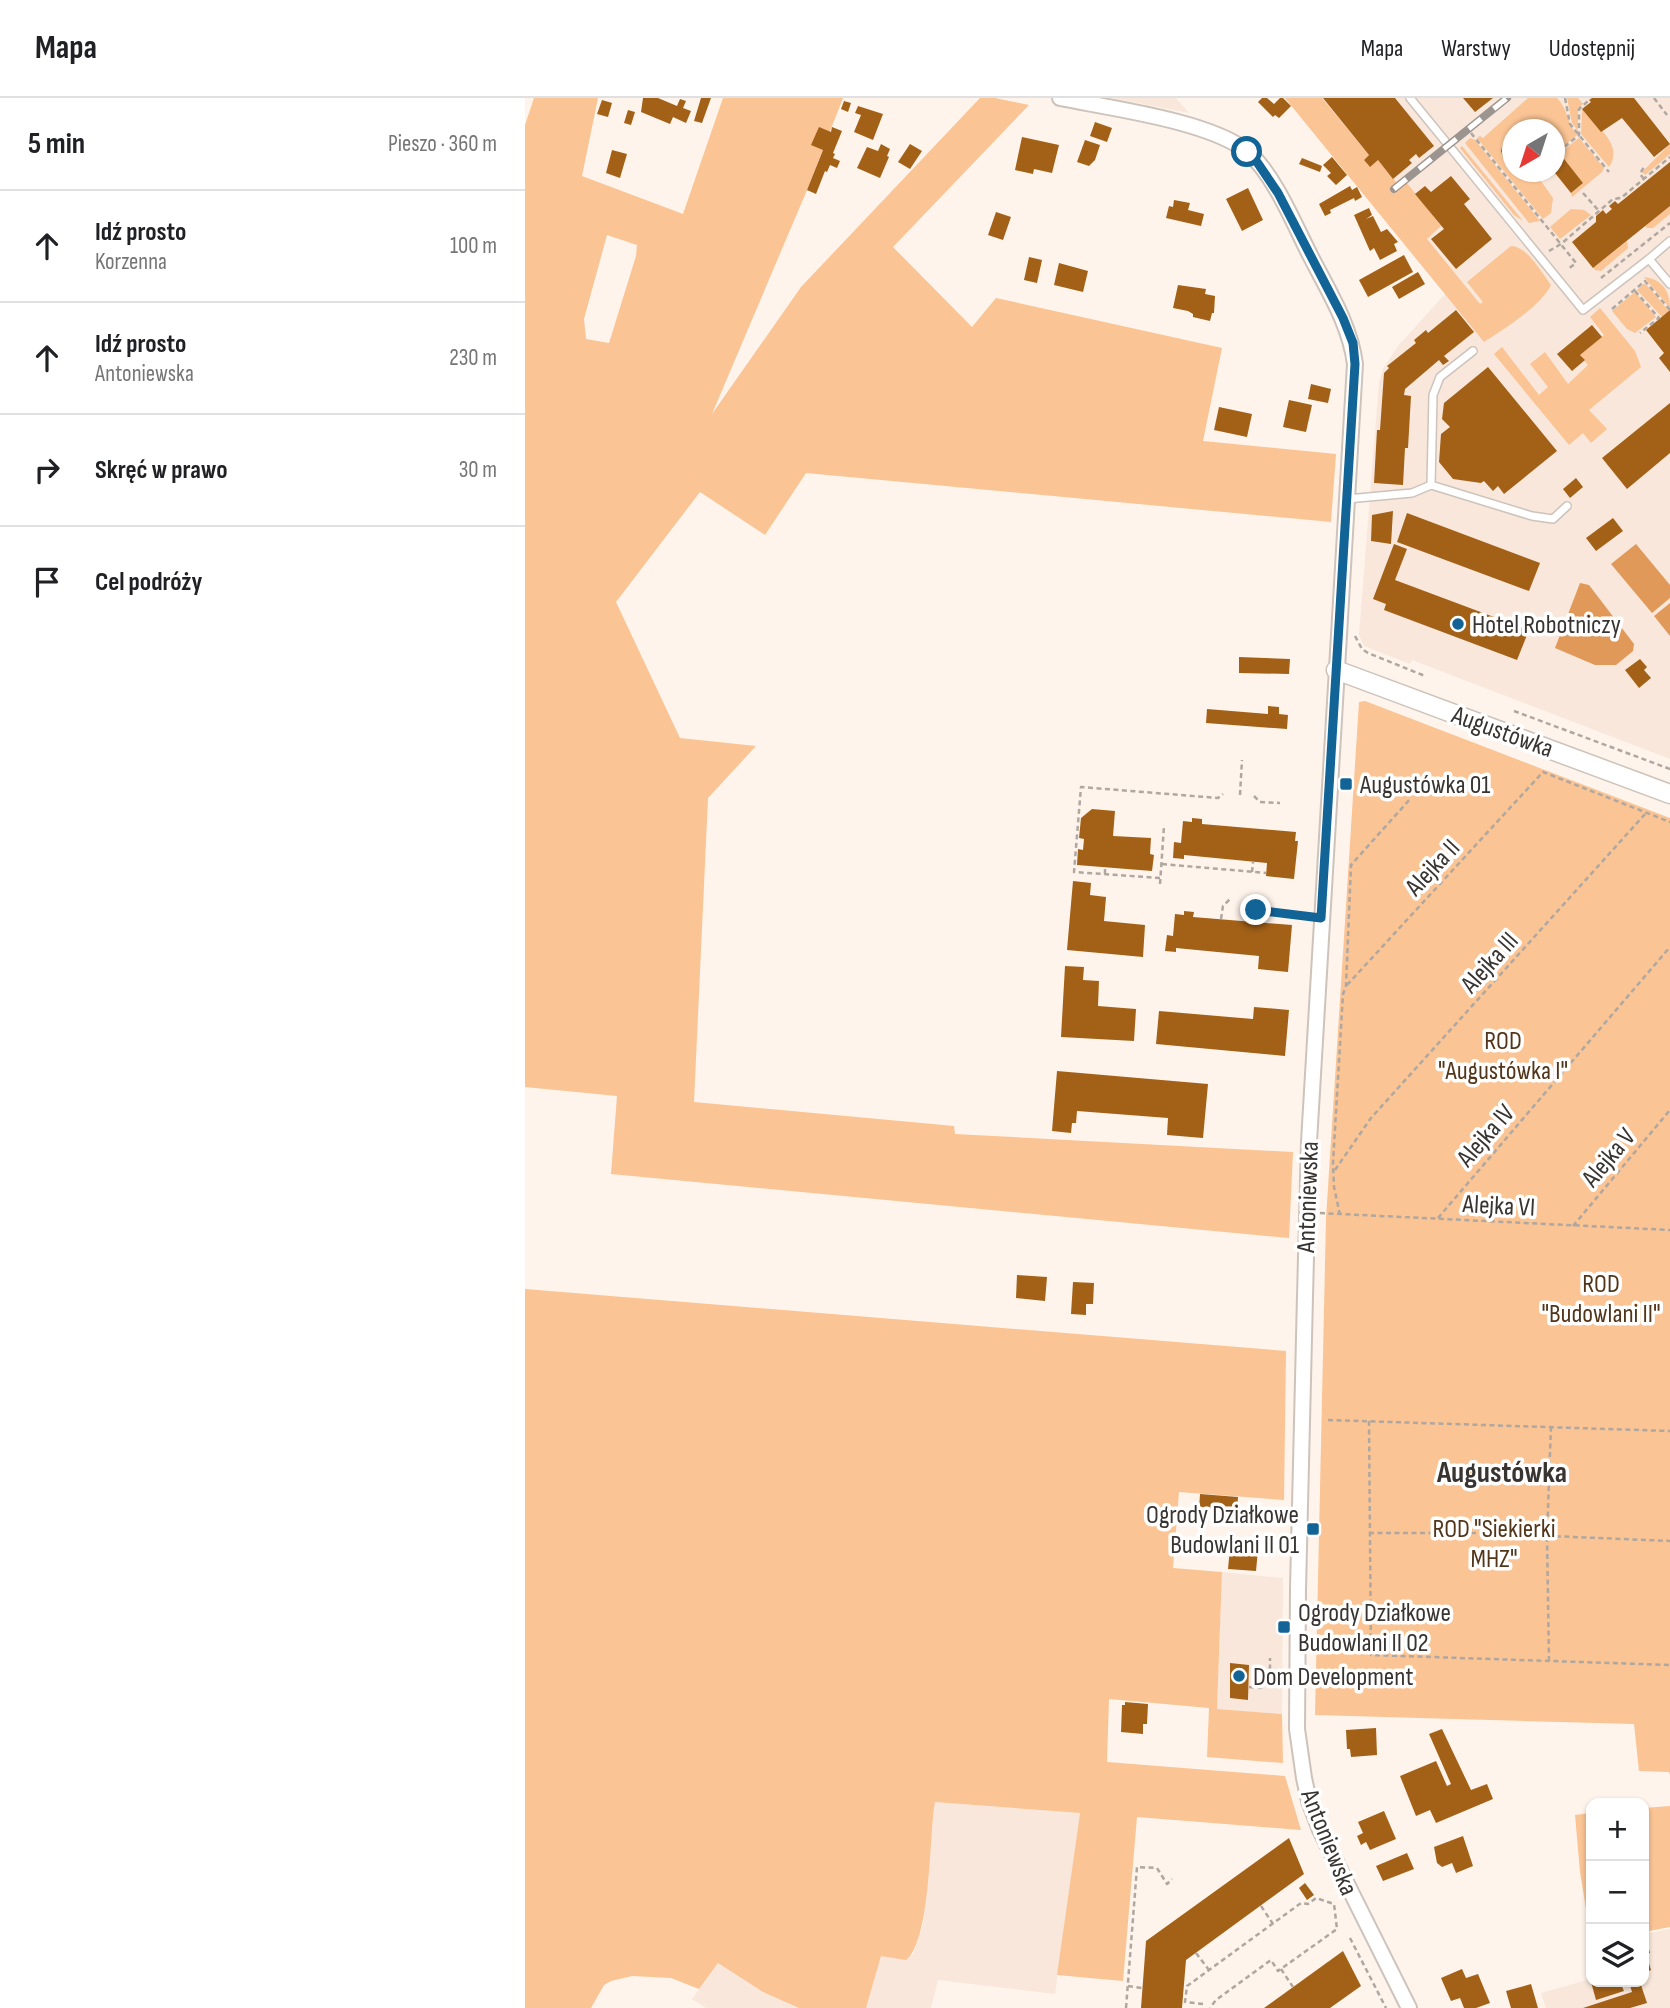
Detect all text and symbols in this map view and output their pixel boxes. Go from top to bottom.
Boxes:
text: Mapa [35,28,97,68]
text: Mapa [1361,34,1403,63]
text: Warstwy [1441,34,1511,63]
text: Udostępnij [1549,34,1635,63]
north arrow [1502,119,1565,182]
text: 5 min [28,126,85,162]
text: Pieszo · 360 m [388,130,497,158]
route start [1231,136,1262,167]
text: Idź prosto [95,217,186,248]
icon: ahead [28,227,66,265]
text: 100 m [450,232,497,260]
text: Korzenna [95,248,167,276]
text: Idź prosto [95,329,186,360]
icon: ahead [28,339,66,377]
text: 230 m [449,344,497,372]
text: Antoniewska [95,360,194,388]
icon: right [28,451,66,489]
text: Skręć w prawo [95,455,228,486]
text: 30 m [459,456,497,484]
icon: arrive [28,563,66,601]
text: Cel podróży [95,567,202,598]
place label: Hotel Robotniczy [1472,610,1621,641]
marker: Hotel Robotniczy [1450,616,1466,632]
street label: Augustówka [1447,699,1557,765]
place label: Augustówka 01 [1359,770,1490,801]
marker: Augustówka 01 [1338,776,1354,792]
street label: Alejka II [1399,833,1467,903]
route end [1240,894,1271,925]
street label: Alejka III [1454,926,1525,1001]
park label: ROD "Augustówka I" [1438,1026,1568,1087]
street label: Alejka IV [1450,1098,1522,1174]
street label: Alejka V [1575,1122,1643,1194]
street label: Antoniewska [1291,1141,1326,1254]
street label: Alejka VI [1461,1189,1536,1224]
park label: ROD "Budowlani II" [1541,1269,1661,1330]
district label: Augustówka [1436,1455,1567,1491]
place label: Ogrody Działkowe Budowlani II 01 [1146,1500,1299,1561]
park label: ROD "Siekierki MHZ" [1432,1514,1556,1575]
marker: Ogrody Działkowe Budowlani II 01 [1305,1521,1321,1537]
place label: Ogrody Działkowe Budowlani II 02 [1298,1598,1451,1659]
marker: Ogrody Działkowe Budowlani II 02 [1276,1619,1292,1635]
place label: Dom Development [1253,1662,1414,1693]
marker: Dom Development [1231,1668,1247,1684]
street label: Antoniewska [1293,1784,1364,1900]
map controls [1586,1798,1649,1987]
button: + [1586,1798,1649,1861]
button: − [1586,1861,1649,1924]
button: layers [1586,1924,1649,1987]

